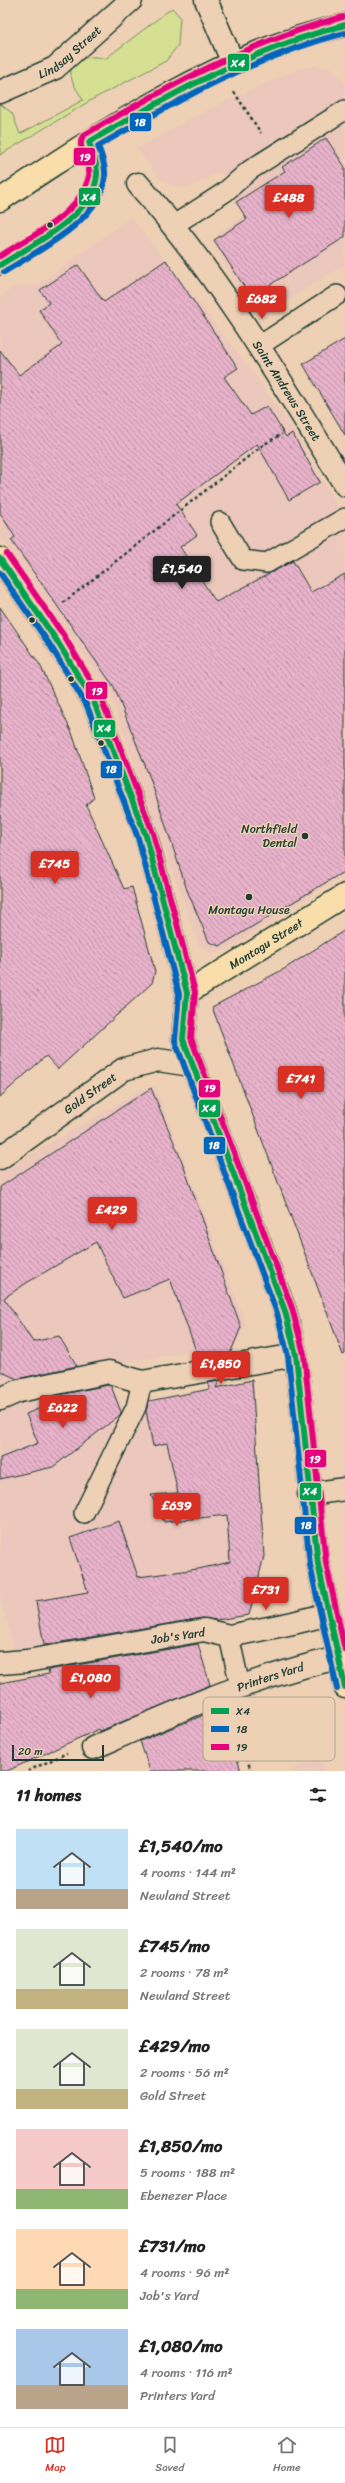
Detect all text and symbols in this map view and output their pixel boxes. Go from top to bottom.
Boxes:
street label: Lindsay Street [35,20,107,85]
line badge: X4 [227,53,250,72]
text: X4 [230,54,245,73]
line badge: 18 [129,112,152,132]
text: 18 [134,113,146,132]
line badge: 19 [73,147,96,166]
text: 19 [79,148,91,167]
pin: £488 [265,185,313,219]
text: £488 [274,186,304,209]
line badge: X4 [78,187,101,206]
text: X4 [81,188,96,207]
unlabelled marker [45,220,55,230]
pin: £682 [238,286,286,320]
text: £682 [247,287,277,310]
street label: Saint Andrews Street [246,336,327,446]
pin: £1,540 [149,556,215,590]
text: £1,540 [162,557,202,580]
unlabelled marker [27,615,37,625]
unlabelled marker [66,674,76,684]
line badge: 19 [85,681,108,700]
text: 19 [91,682,103,701]
line badge: X4 [93,719,116,738]
text: X4 [96,719,111,738]
unlabelled marker [96,738,106,748]
line badge: 18 [100,760,123,779]
text: 18 [105,760,117,779]
place label: Northfield Dental [241,818,298,854]
marker: Northfield Dental [300,831,310,841]
pin: £745 [31,851,79,885]
text: £745 [40,852,70,875]
marker: Montagu House [244,892,254,902]
place label: Montagu House [208,899,290,921]
street label: Montagu Street [224,912,309,976]
street label: Gold Street [59,1066,122,1120]
pin: £741 [277,1066,325,1100]
text: £741 [287,1067,315,1090]
line badge: 19 [198,1079,221,1098]
text: 19 [204,1079,216,1098]
line badge: X4 [198,1099,221,1118]
text: X4 [201,1099,216,1118]
line badge: 18 [203,1136,226,1155]
text: 18 [208,1136,220,1155]
pin: £429 [88,1197,136,1231]
text: £429 [97,1198,127,1221]
pin: £1,850 [188,1351,254,1385]
text: £1,850 [201,1352,241,1375]
pin: £622 [39,1395,87,1429]
text: £622 [48,1396,78,1419]
line badge: 19 [304,1449,327,1468]
text: 19 [309,1450,321,1469]
line badge: X4 [299,1482,322,1501]
text: X4 [302,1482,317,1501]
pin: £639 [153,1493,201,1527]
text: £639 [162,1494,192,1517]
line badge: 18 [294,1516,317,1535]
text: 18 [300,1516,312,1535]
pin: £731 [242,1577,290,1611]
text: £731 [252,1578,280,1601]
street label: Job's Yard [149,1621,208,1651]
street label: Printers Yard [234,1656,308,1698]
pin: £1,080 [58,1665,124,1699]
text: £1,080 [71,1666,111,1689]
legend [203,1697,335,1761]
text: X4 [235,1702,250,1721]
text: 18 [236,1720,248,1739]
text: 19 [236,1738,248,1757]
text: 20 m [18,1742,43,1761]
scale bar [12,1743,104,1762]
text: 11 homes [16,1780,81,1810]
icon: filters [307,1784,329,1806]
text: £1,540/mo [140,1831,223,1861]
icon: home [48,1845,96,1893]
text: 4 rooms · 144 m² [140,1861,236,1884]
text: Newland Street [140,1884,230,1907]
text: £745/mo [140,1931,210,1961]
icon: home [48,1945,96,1993]
text: 2 rooms · 78 m² [140,1961,229,1984]
text: Newland Street [140,1984,230,2007]
text: £429/mo [140,2031,210,2061]
icon: home [48,2045,96,2093]
text: 2 rooms · 56 m² [140,2061,229,2084]
text: Gold Street [140,2084,206,2107]
text: £1,850/mo [140,2131,222,2161]
icon: home [48,2145,96,2193]
text: 5 rooms · 188 m² [140,2161,235,2184]
text: Ebenezer Place [140,2184,227,2207]
text: £731/mo [140,2231,205,2261]
icon: home [48,2245,96,2293]
text: 4 rooms · 96 m² [140,2261,229,2284]
text: Job's Yard [140,2284,199,2307]
text: £1,080/mo [140,2331,223,2361]
icon: home [48,2345,96,2393]
text: 4 rooms · 116 m² [140,2361,233,2384]
text: Printers Yard [140,2384,215,2407]
tab: Map [44,2434,66,2477]
tab: Saved [155,2434,184,2477]
tab: Home [273,2434,301,2477]

